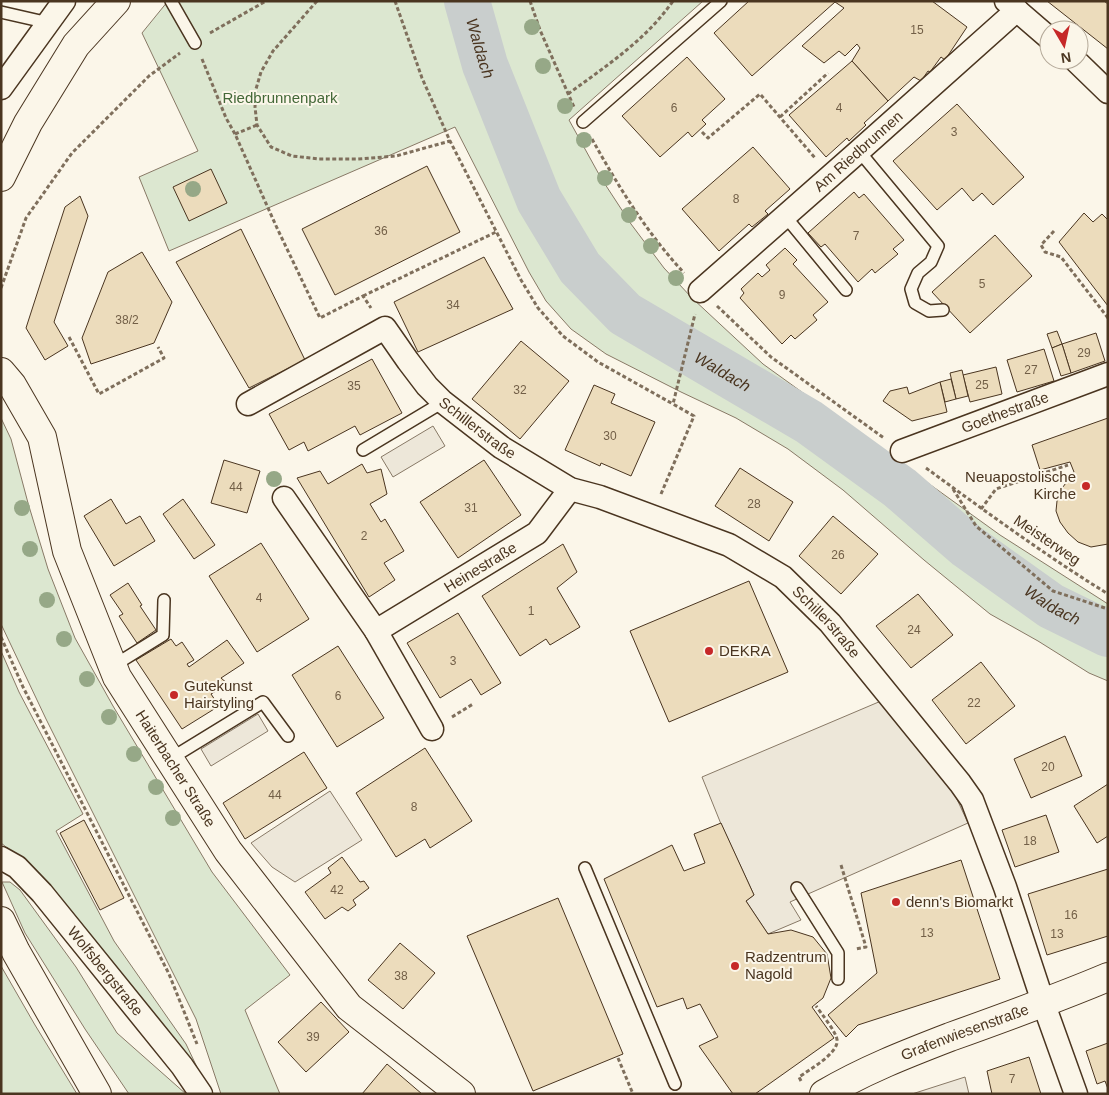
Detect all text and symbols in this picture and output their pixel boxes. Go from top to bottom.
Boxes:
water label: Waldach [463,16,497,81]
north arrow [1039,20,1089,70]
house number: 15 [910,23,924,37]
text: N [1060,49,1072,67]
park label: Riedbrunnenpark [222,89,338,106]
house number: 6 [671,101,678,115]
house number: 4 [836,101,843,115]
street label: Am Riedbrunnen [810,107,906,195]
house number: 3 [951,125,958,139]
house number: 8 [733,192,740,206]
house number: 36 [374,224,388,238]
house number: 7 [853,229,860,243]
house number: 5 [979,277,986,291]
house number: 9 [779,288,786,302]
house number: 34 [446,298,460,312]
house number: 38/2 [115,313,139,327]
house number: 29 [1077,346,1091,360]
water label: Waldach [691,349,754,395]
house number: 27 [1024,363,1038,377]
house number: 25 [975,378,989,392]
house number: 35 [347,379,361,393]
house number: 32 [513,383,527,397]
street label: Goethestraße [959,388,1051,436]
street label: Schillerstraße [436,393,519,462]
house number: 30 [603,429,617,443]
place label: Neuapostolische Kirche [965,468,1076,502]
house number: 44 [229,480,243,494]
marker: Neuapostolische Kirche [1080,480,1092,492]
house number: 28 [747,497,761,511]
house number: 31 [464,501,478,515]
street label: Meisterweg [1011,511,1084,568]
house number: 2 [361,529,368,543]
street label: Heinestraße [441,538,520,596]
house number: 26 [831,548,845,562]
street label: Schillerstraße [789,582,864,661]
water label: Waldach [1021,582,1083,628]
house number: 4 [256,591,263,605]
house number: 1 [528,604,535,618]
house number: 24 [907,623,921,637]
place label: DEKRA [719,642,771,659]
marker: DEKRA [703,645,715,657]
house number: 3 [450,654,457,668]
place label: Gutekunst Hairstyling [184,677,254,711]
marker: Gutekunst Hairstyling [168,689,180,701]
house number: 6 [335,689,342,703]
house number: 22 [967,696,981,710]
street label: Haiterbacher Straße [132,707,219,830]
house number: 20 [1041,760,1055,774]
house number: 44 [268,788,282,802]
house number: 8 [411,800,418,814]
house number: 18 [1023,834,1037,848]
house number: 42 [330,883,344,897]
place label: denn's Biomarkt [906,893,1014,910]
marker: denn's Biomarkt [890,896,902,908]
house number: 16 [1064,908,1078,922]
street label: Wolfsbergstraße [65,923,147,1019]
house number: 13 [920,926,934,940]
house number: 13 [1050,927,1064,941]
place label: Radzentrum Nagold [745,948,827,982]
marker: Radzentrum Nagold [729,960,741,972]
house number: 38 [394,969,408,983]
street label: Grafenwiesenstraße [898,1000,1031,1064]
house number: 39 [306,1030,320,1044]
house number: 7 [1009,1072,1016,1086]

